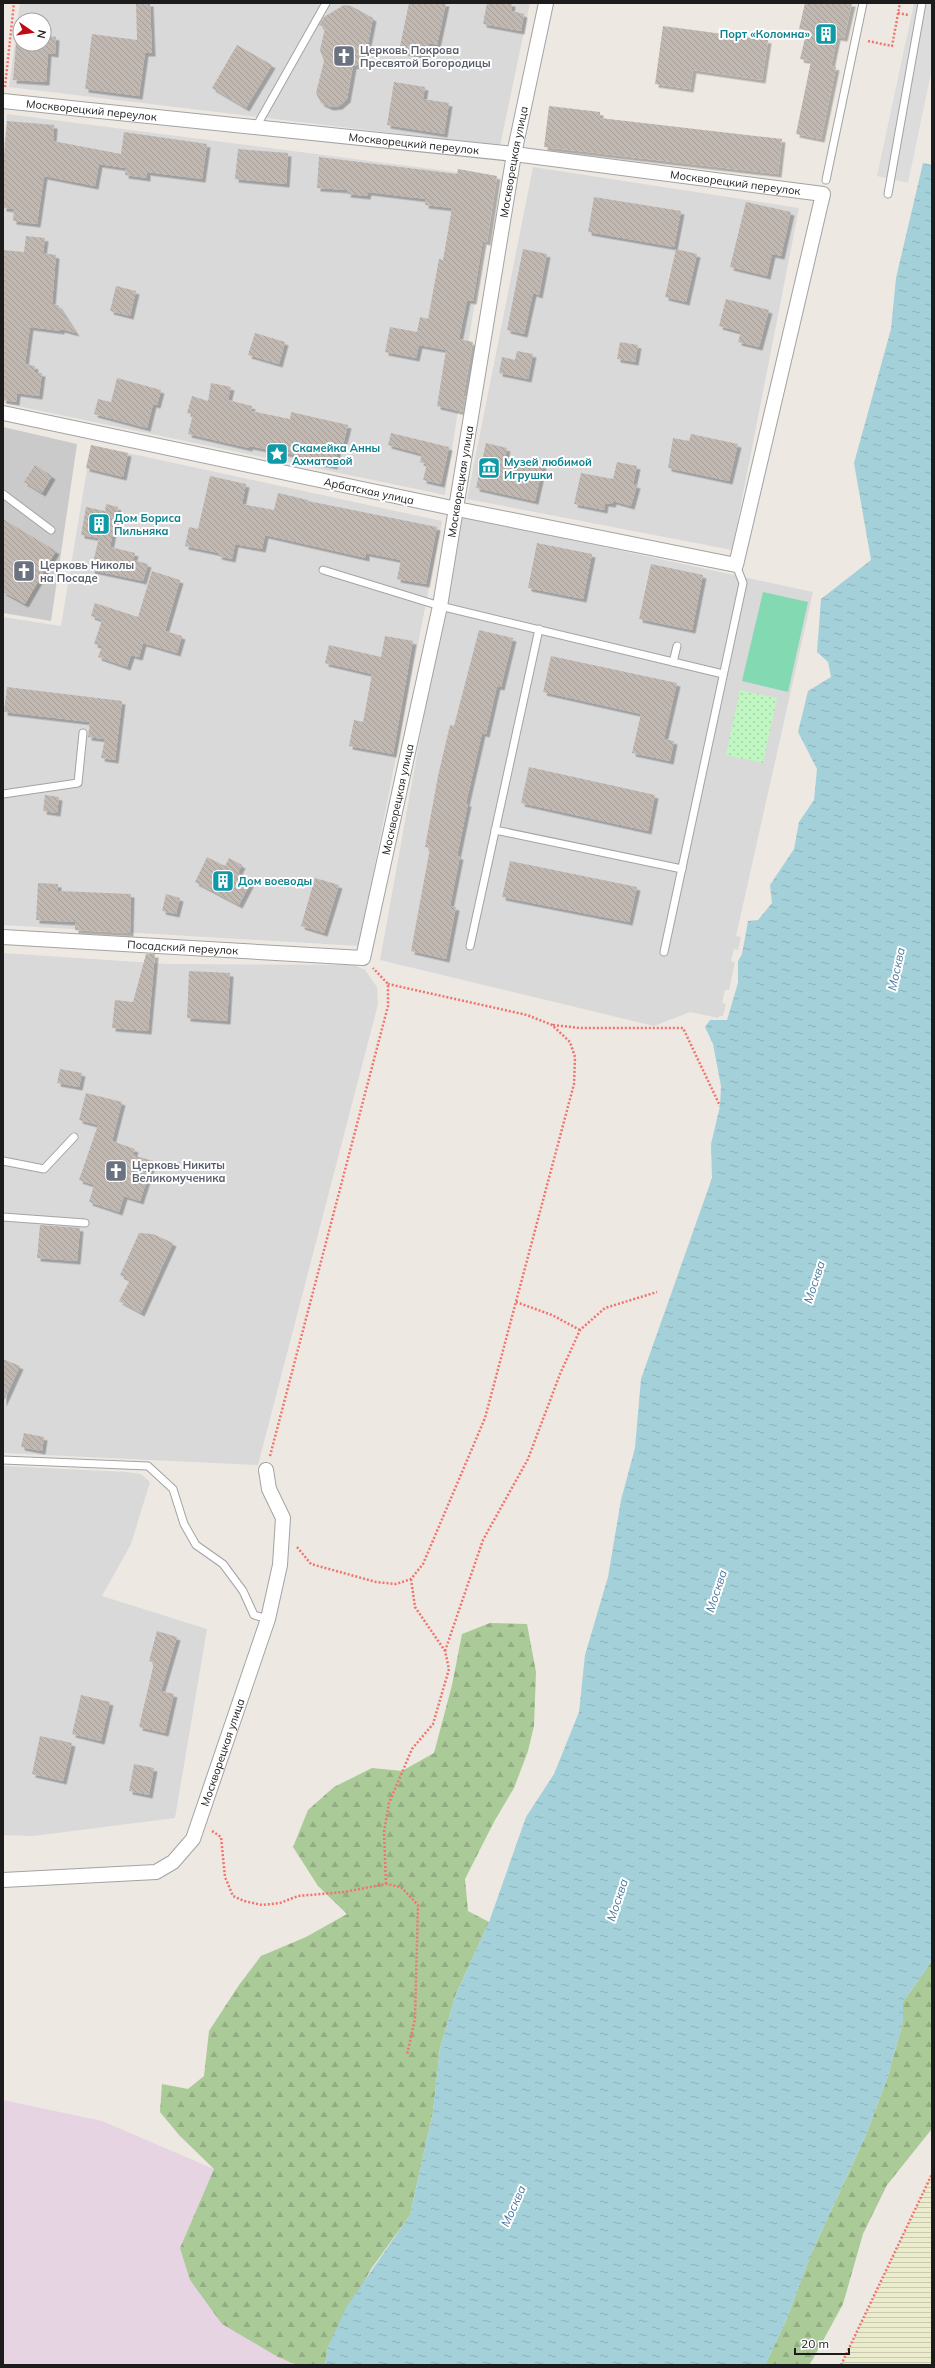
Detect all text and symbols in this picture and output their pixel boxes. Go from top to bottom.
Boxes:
north arrow [12,12,52,52]
building icon: Порт «Коломна» [813,21,839,47]
place label: Порт «Коломна» [720,27,811,41]
text: N [34,29,49,40]
church icon: Церковь Покрова Пресвятой Богородицы [331,43,357,69]
place label: Церковь Покрова Пресвятой Богородицы [360,43,491,70]
street label: Москворецкий переулок [26,96,158,124]
street label: Москворецкая улица [497,105,531,219]
street label: Москворецкий переулок [348,130,480,157]
street label: Москворецкий переулок [669,167,801,198]
street label: Москворецкая улица [444,425,476,539]
place icon: Скамейка Анны Ахматовой [264,441,290,467]
place label: Скамейка Анны Ахматовой [292,441,380,468]
museum icon: Музей любимой Игрушки [476,455,502,481]
place label: Музей любимой Игрушки [504,455,592,482]
street label: Арбатская улица [323,475,415,507]
building icon: Дом Бориса Пильняка [86,511,112,537]
place label: Дом Бориса Пильняка [114,511,181,538]
church icon: Церковь Николы на Посаде [11,558,37,584]
place label: Церковь Николы на Посаде [40,558,134,585]
street label: Москворецкая улица [379,743,417,856]
building icon: Дом воеводы [210,868,236,894]
place label: Дом воеводы [238,874,312,888]
street label: Посадский переулок [127,937,239,958]
water label: Москва [884,946,908,992]
church icon: Церковь Никиты Великомученика [103,1158,129,1184]
place label: Церковь Никиты Великомученика [132,1158,225,1185]
water label: Москва [800,1259,828,1305]
water label: Москва [702,1568,730,1614]
street label: Москворецкая улица [198,1697,247,1808]
water label: Москва [603,1877,631,1923]
water label: Москва [497,2183,529,2229]
scale bar [795,2330,849,2356]
text: 20 m [801,2336,829,2351]

